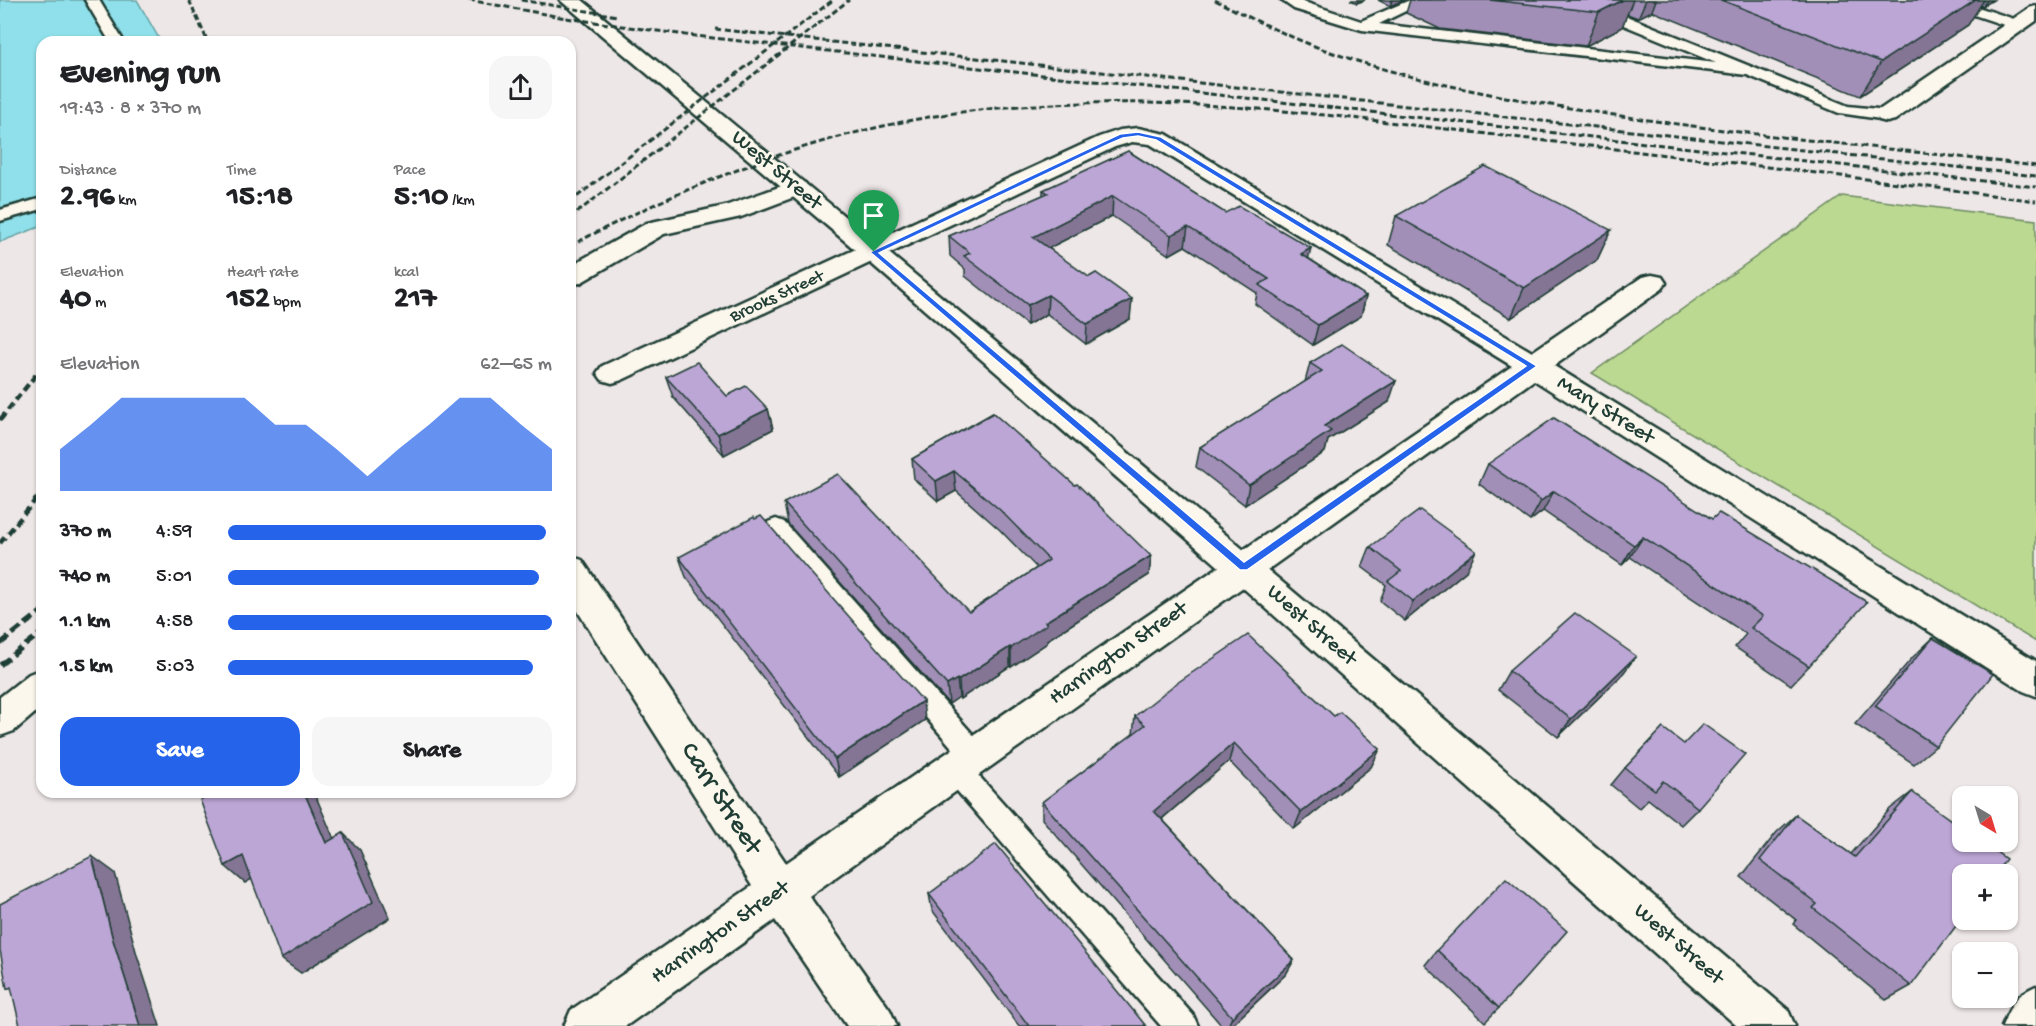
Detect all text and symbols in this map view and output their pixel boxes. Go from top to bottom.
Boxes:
text: Evening run [60,56,220,94]
button: share [489,56,552,119]
text: 19:43 · 8 × 370 m [60,98,201,121]
street label: West Street [725,125,828,218]
text: Distance [60,162,117,181]
text: Time [227,162,256,181]
text: Pace [394,162,425,181]
text: 2.96 [60,181,114,216]
text: 15:18 [227,181,293,216]
text: 5:10 [394,181,448,216]
pin [848,190,899,252]
text: km [114,192,137,211]
text: /km [448,192,474,211]
icon: arrive [857,199,890,232]
text: Elevation [60,264,124,283]
text: Heart rate [227,264,299,283]
text: kcal [394,264,419,283]
street label: Brooks Street [726,265,829,328]
text: 40 [60,283,91,318]
text: 152 [227,283,270,318]
text: 217 [394,283,436,318]
text: m [91,294,106,313]
text: bpm [270,294,301,313]
text: Elevation [60,354,140,377]
text: 62–65 m [480,354,552,377]
street label: Mary Street [1551,371,1660,452]
text: 370 m [60,521,111,544]
text: 4:59 [156,521,192,544]
text: 740 m [60,566,110,589]
text: 5:01 [156,566,192,589]
street label: West Street [1261,580,1363,674]
street label: Harrington Street [1045,596,1195,711]
text: 1.1 km [60,611,110,634]
text: 4:58 [156,611,193,634]
text: 1.5 km [60,656,113,679]
text: 5:03 [156,656,195,679]
button: Save [60,717,300,786]
button: Share [312,717,552,786]
street label: Carr Street [672,737,769,863]
north arrow [1952,786,2018,852]
map controls [1952,786,2018,1008]
button: + [1952,864,2018,930]
street label: Harrington Street [647,875,797,990]
street label: West Street [1628,899,1730,993]
button: − [1952,942,2018,1008]

